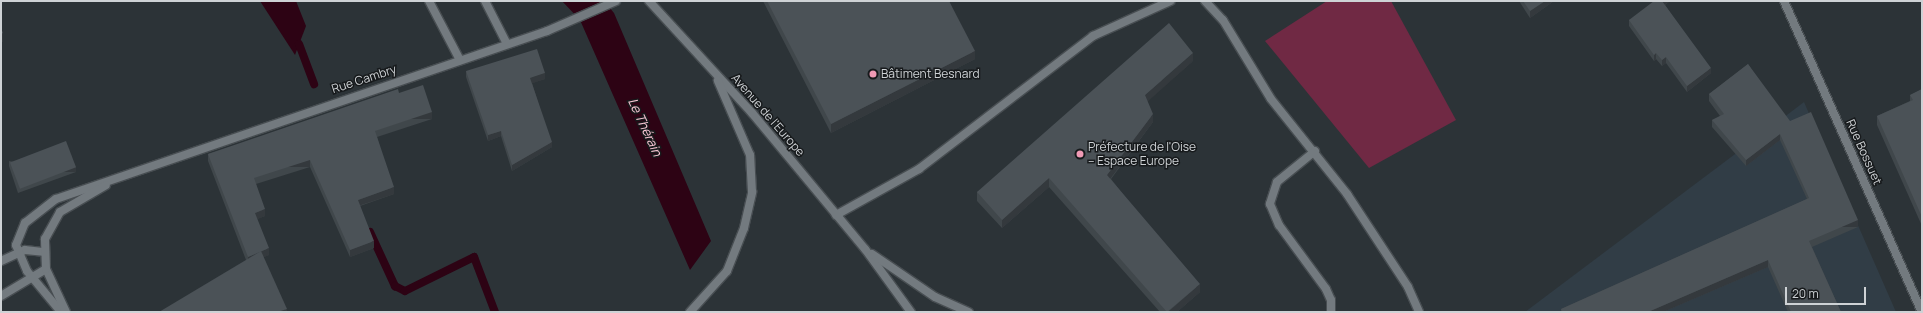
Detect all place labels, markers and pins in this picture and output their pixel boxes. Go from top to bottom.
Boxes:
place label: Bâtiment Besnard [881,67,980,81]
marker: Bâtiment Besnard [868,69,878,79]
place label: Préfecture de l'Oise – Espace Europe [1088,140,1196,168]
marker: Préfecture de l'Oise – Espace Europe [1075,149,1085,159]

